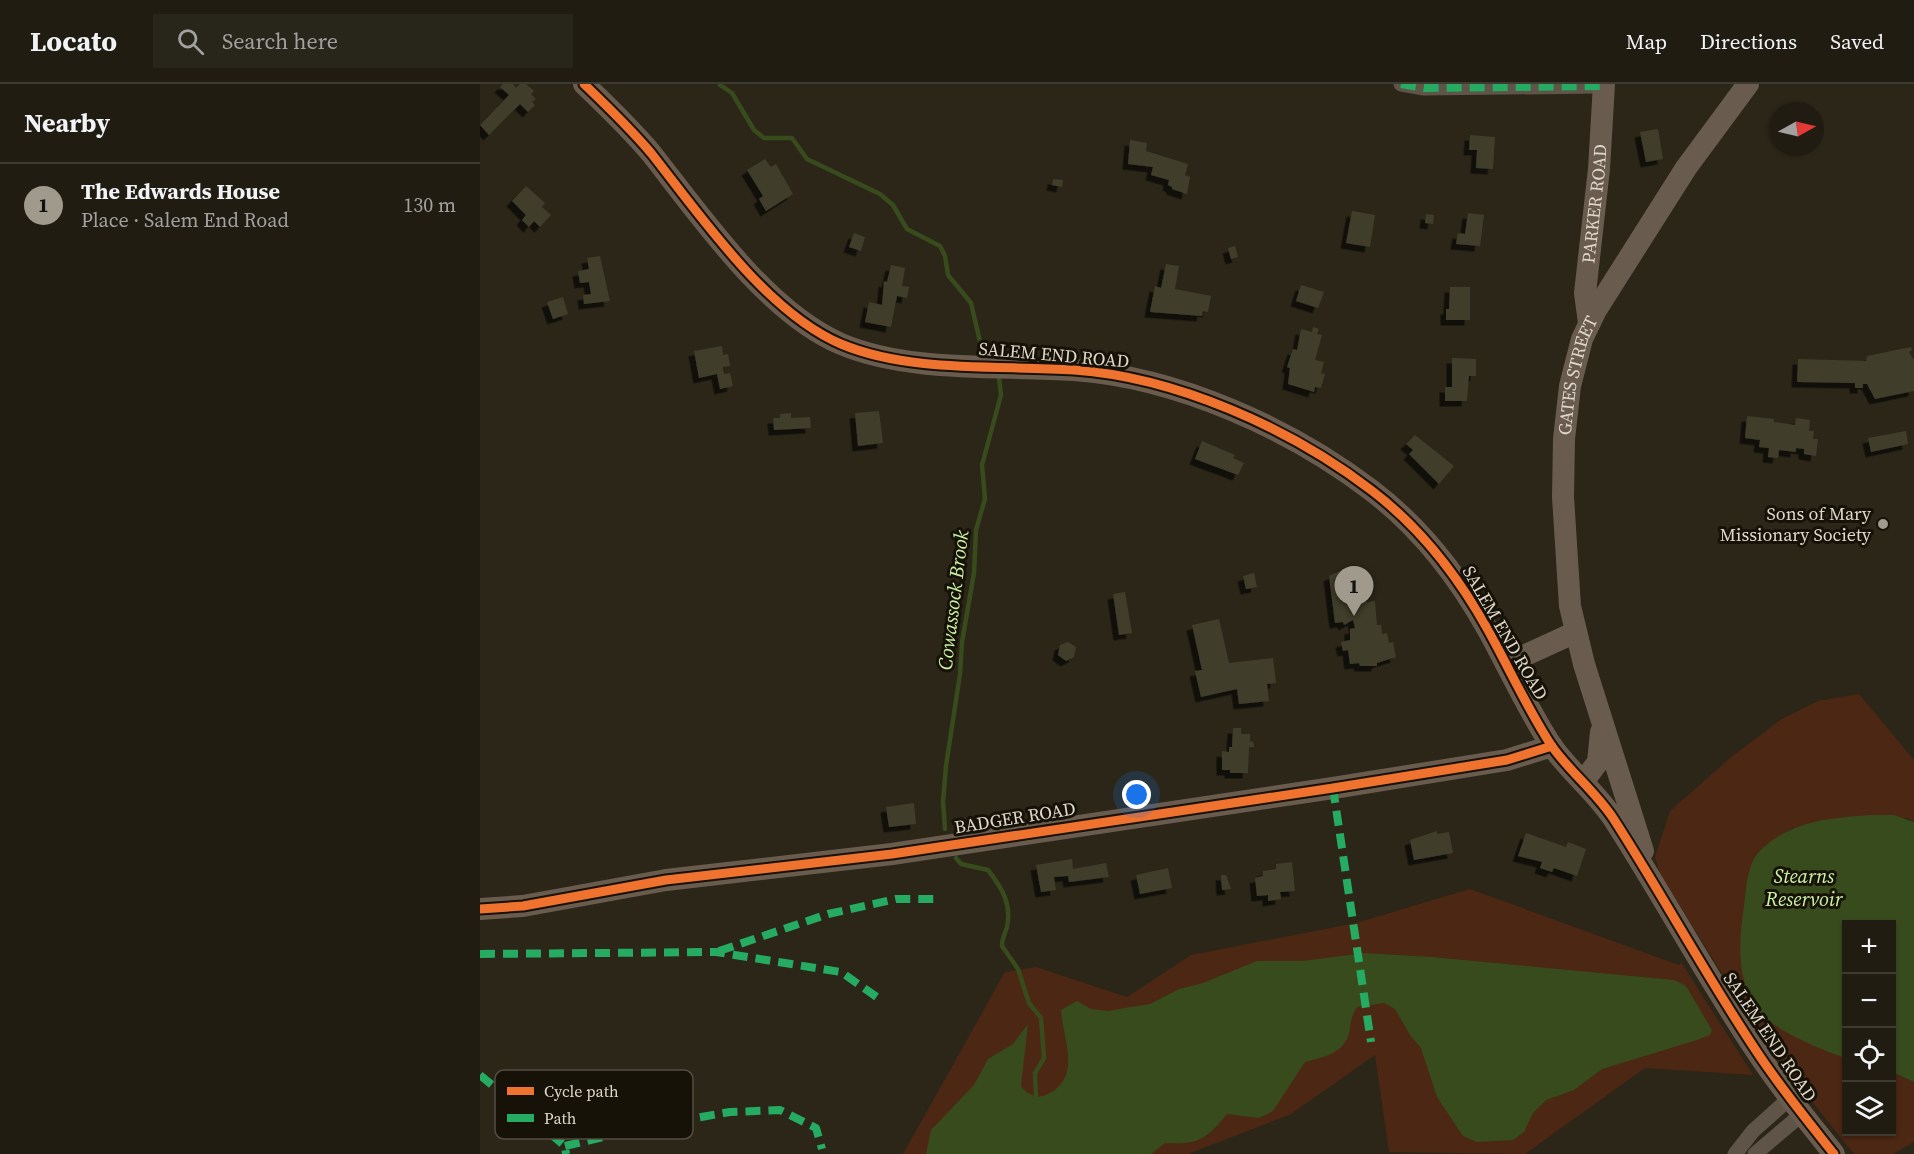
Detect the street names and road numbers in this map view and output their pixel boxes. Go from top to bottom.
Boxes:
street label: PARKER ROAD [1575,143,1612,265]
street label: GATES STREET [1552,311,1603,437]
street label: SALEM END ROAD [978,335,1130,374]
street label: SALEM END ROAD [1457,561,1554,704]
street label: BADGER ROAD [953,796,1077,839]
street label: SALEM END ROAD [1718,967,1823,1106]

